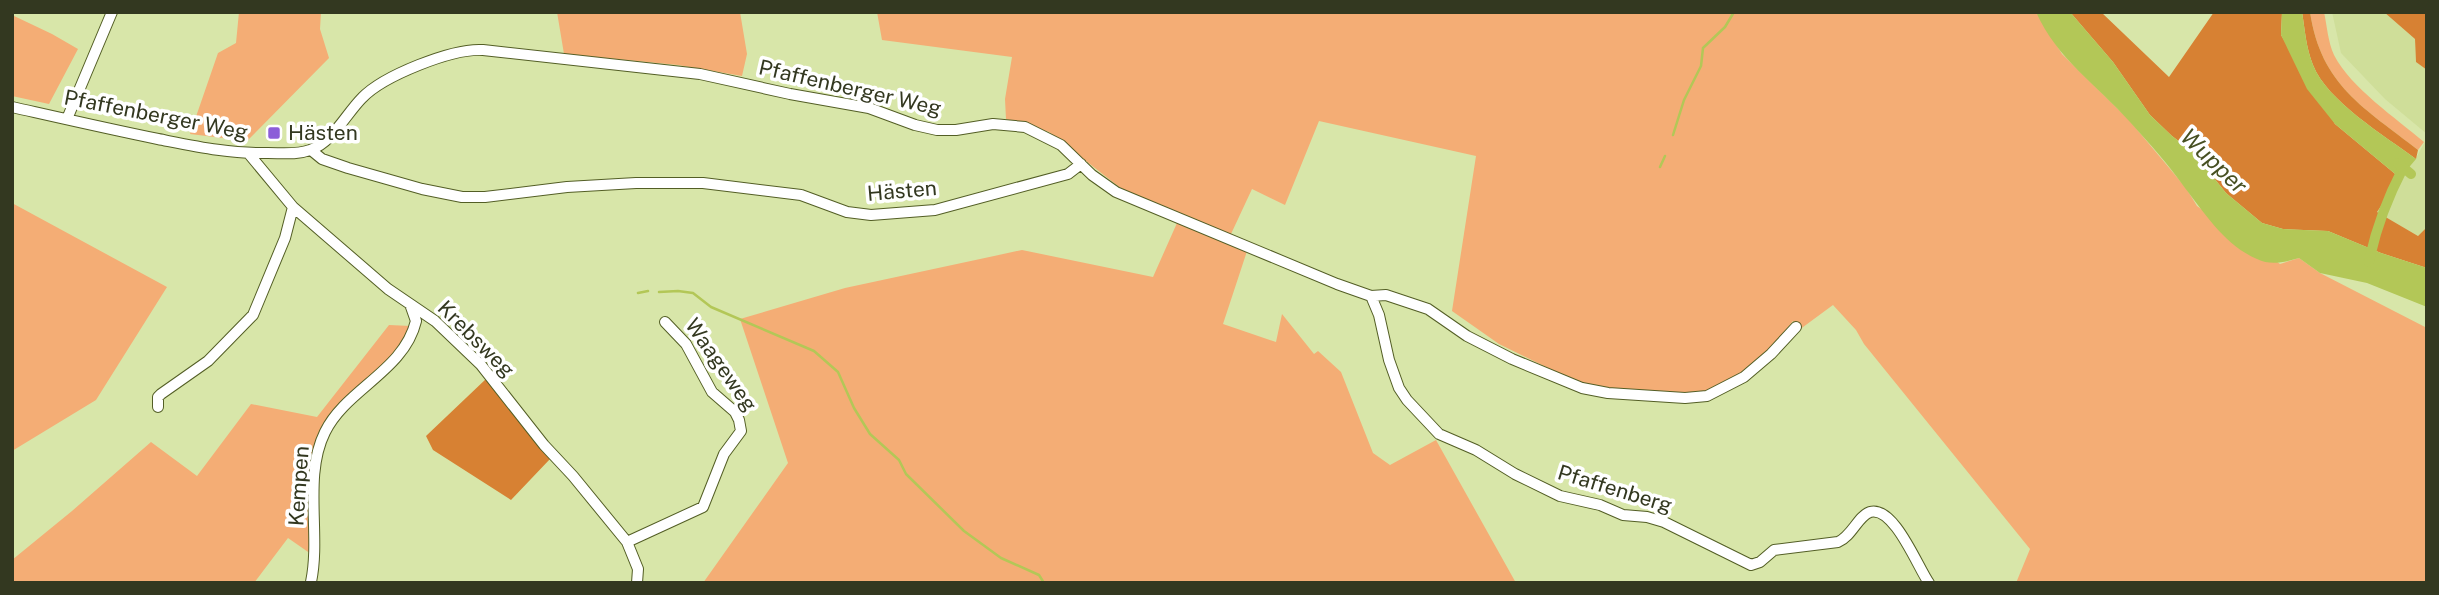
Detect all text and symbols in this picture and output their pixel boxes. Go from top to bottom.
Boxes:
street label: Pfaffenberger Weg [756,54,944,121]
street label: Pfaffenberger Weg [62,84,250,145]
place label: Hästen [288,120,358,145]
water label: Wupper [2176,123,2253,199]
marker: Hästen [266,125,282,141]
street label: Hästen [866,175,938,206]
street label: Krebsweg [433,295,520,382]
street label: Waageweg [680,313,763,416]
street label: Kempen [283,445,314,527]
street label: Pfaffenberg [1555,459,1675,518]

